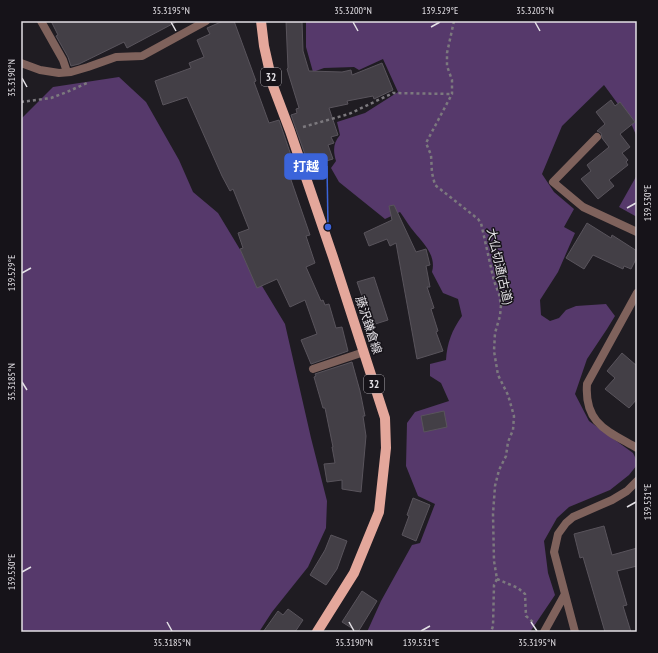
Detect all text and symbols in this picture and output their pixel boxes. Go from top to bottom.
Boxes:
text: 35.3195°N [152,4,190,17]
text: 35.3200°N [334,4,372,17]
text: 139.529°E [422,4,458,17]
text: 35.3205°N [516,4,554,17]
text: 35.3190°N [5,59,18,97]
road number: 32 [261,68,281,86]
callout: 打越 [285,154,327,179]
text: 打越 [293,158,319,175]
text: 139.530°E [641,185,654,221]
street label: 大仏切通(古道) [484,227,516,306]
text: 139.529°E [5,255,18,291]
street label: 藤沢鎌倉線 [353,294,385,356]
text: 35.3185°N [5,363,18,401]
road number: 32 [364,375,384,393]
text: 139.531°E [641,484,654,520]
text: 139.530°E [5,554,18,590]
text: 35.3185°N [153,636,191,649]
text: 35.3190°N [335,636,373,649]
text: 139.531°E [403,636,439,649]
text: 35.3195°N [518,636,556,649]

